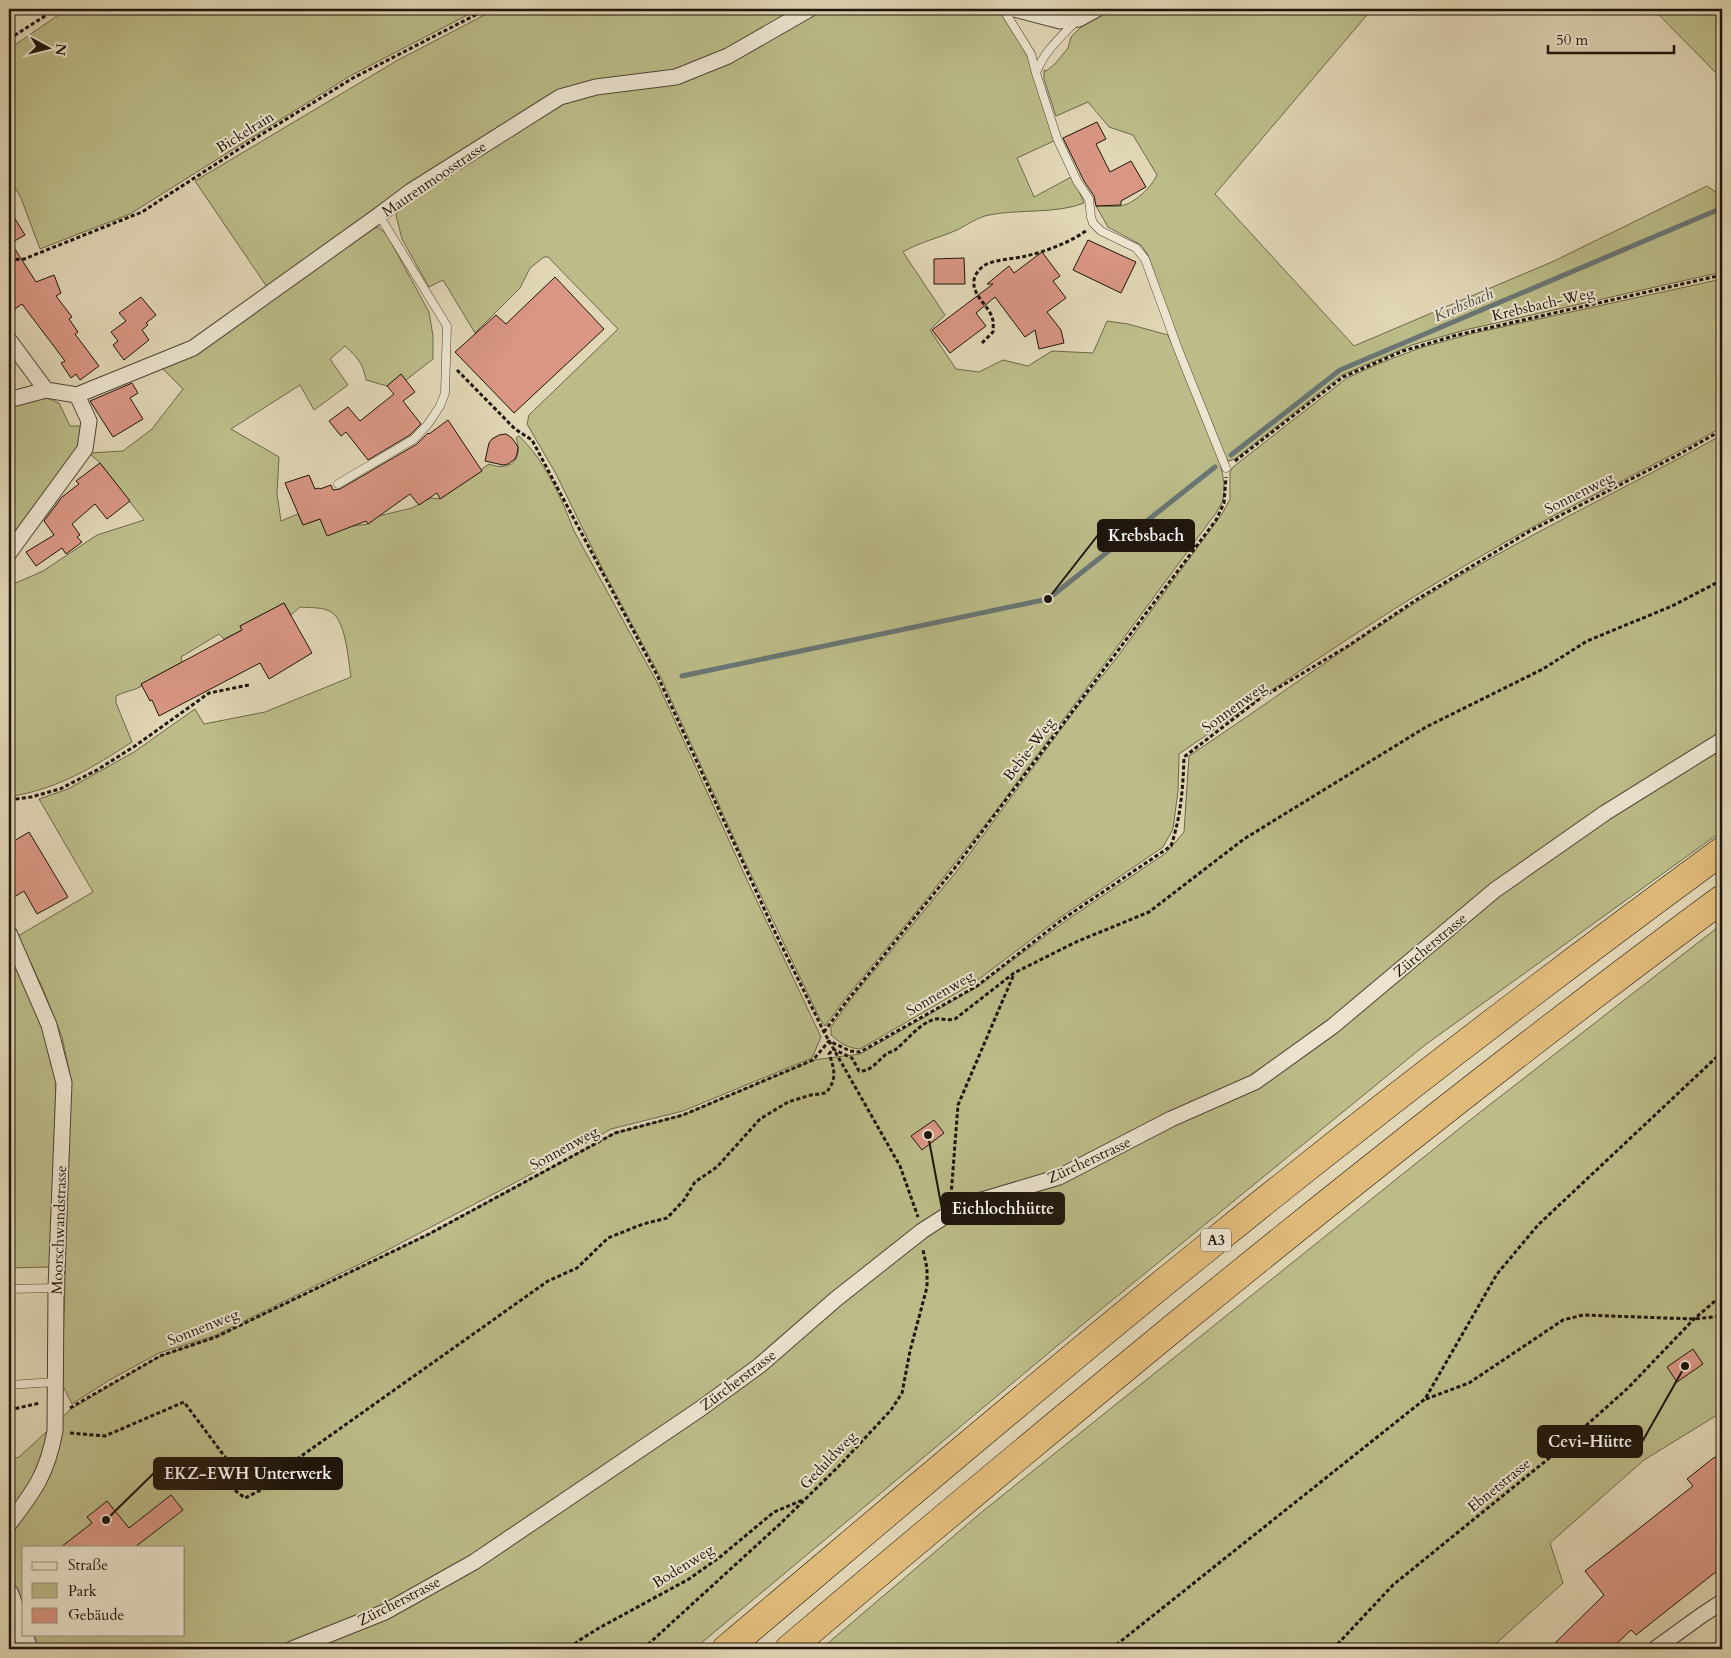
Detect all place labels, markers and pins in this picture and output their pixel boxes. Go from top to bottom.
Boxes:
callout: Krebsbach [1098,520,1194,551]
callout: Eichlochhütte [942,1193,1064,1224]
callout: Cevi-Hütte [1538,1426,1642,1457]
callout: EKZ-EWH Unterwerk [154,1458,342,1489]

